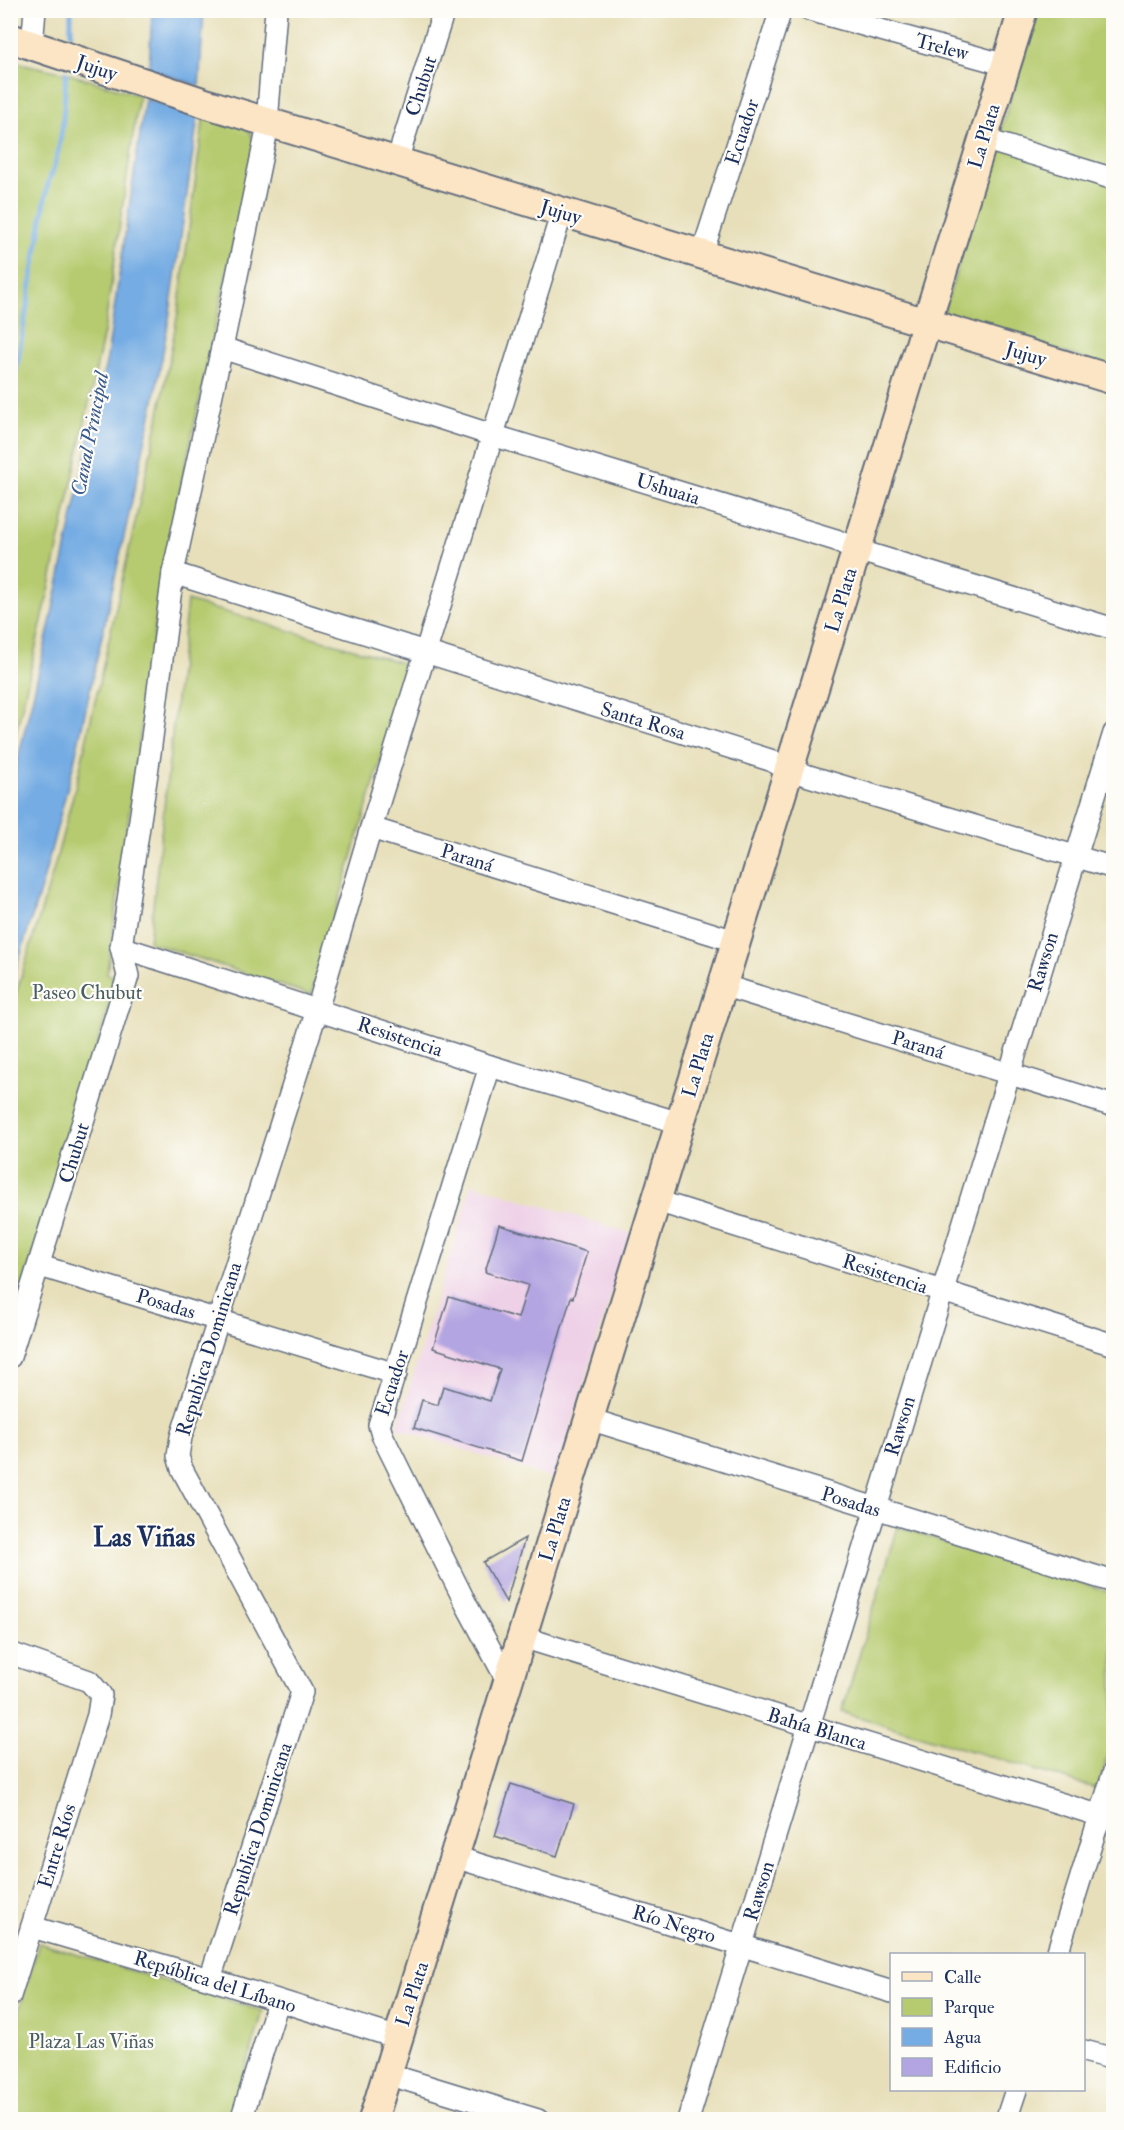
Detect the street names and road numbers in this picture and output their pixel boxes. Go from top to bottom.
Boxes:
street label: Trelew [913,28,972,66]
street label: Jujuy [72,49,122,87]
street label: Chubut [400,52,443,119]
street label: Ecuador [720,95,765,168]
street label: La Plata [962,100,1006,172]
street label: Jujuy [536,194,586,230]
street label: Jujuy [1001,336,1051,372]
street label: Ushuaia [633,467,704,511]
street label: La Plata [819,564,863,636]
street label: Santa Rosa [598,696,689,746]
street label: Paraná [438,838,497,878]
street label: Rawson [1022,929,1064,995]
street label: Resistencia [354,1011,447,1063]
street label: Paraná [889,1025,948,1065]
street label: La Plata [676,1029,720,1101]
street label: Chubut [53,1119,95,1186]
street label: Resistencia [839,1248,932,1300]
street label: Republica Dominicana [171,1258,249,1439]
street label: Posadas [133,1283,199,1325]
street label: Ecuador [370,1346,415,1419]
street label: Rawson [879,1393,921,1459]
street label: Posadas [818,1481,884,1523]
street label: La Plata [533,1493,577,1565]
street label: Bahía Blanca [764,1702,870,1756]
street label: Republica Dominicana [218,1739,299,1919]
street label: Entre Ríos [32,1801,82,1891]
street label: Rawson [738,1858,780,1924]
street label: Río Negro [629,1899,719,1949]
street label: República del Líbano [130,1945,299,2020]
street label: La Plata [390,1958,434,2030]

